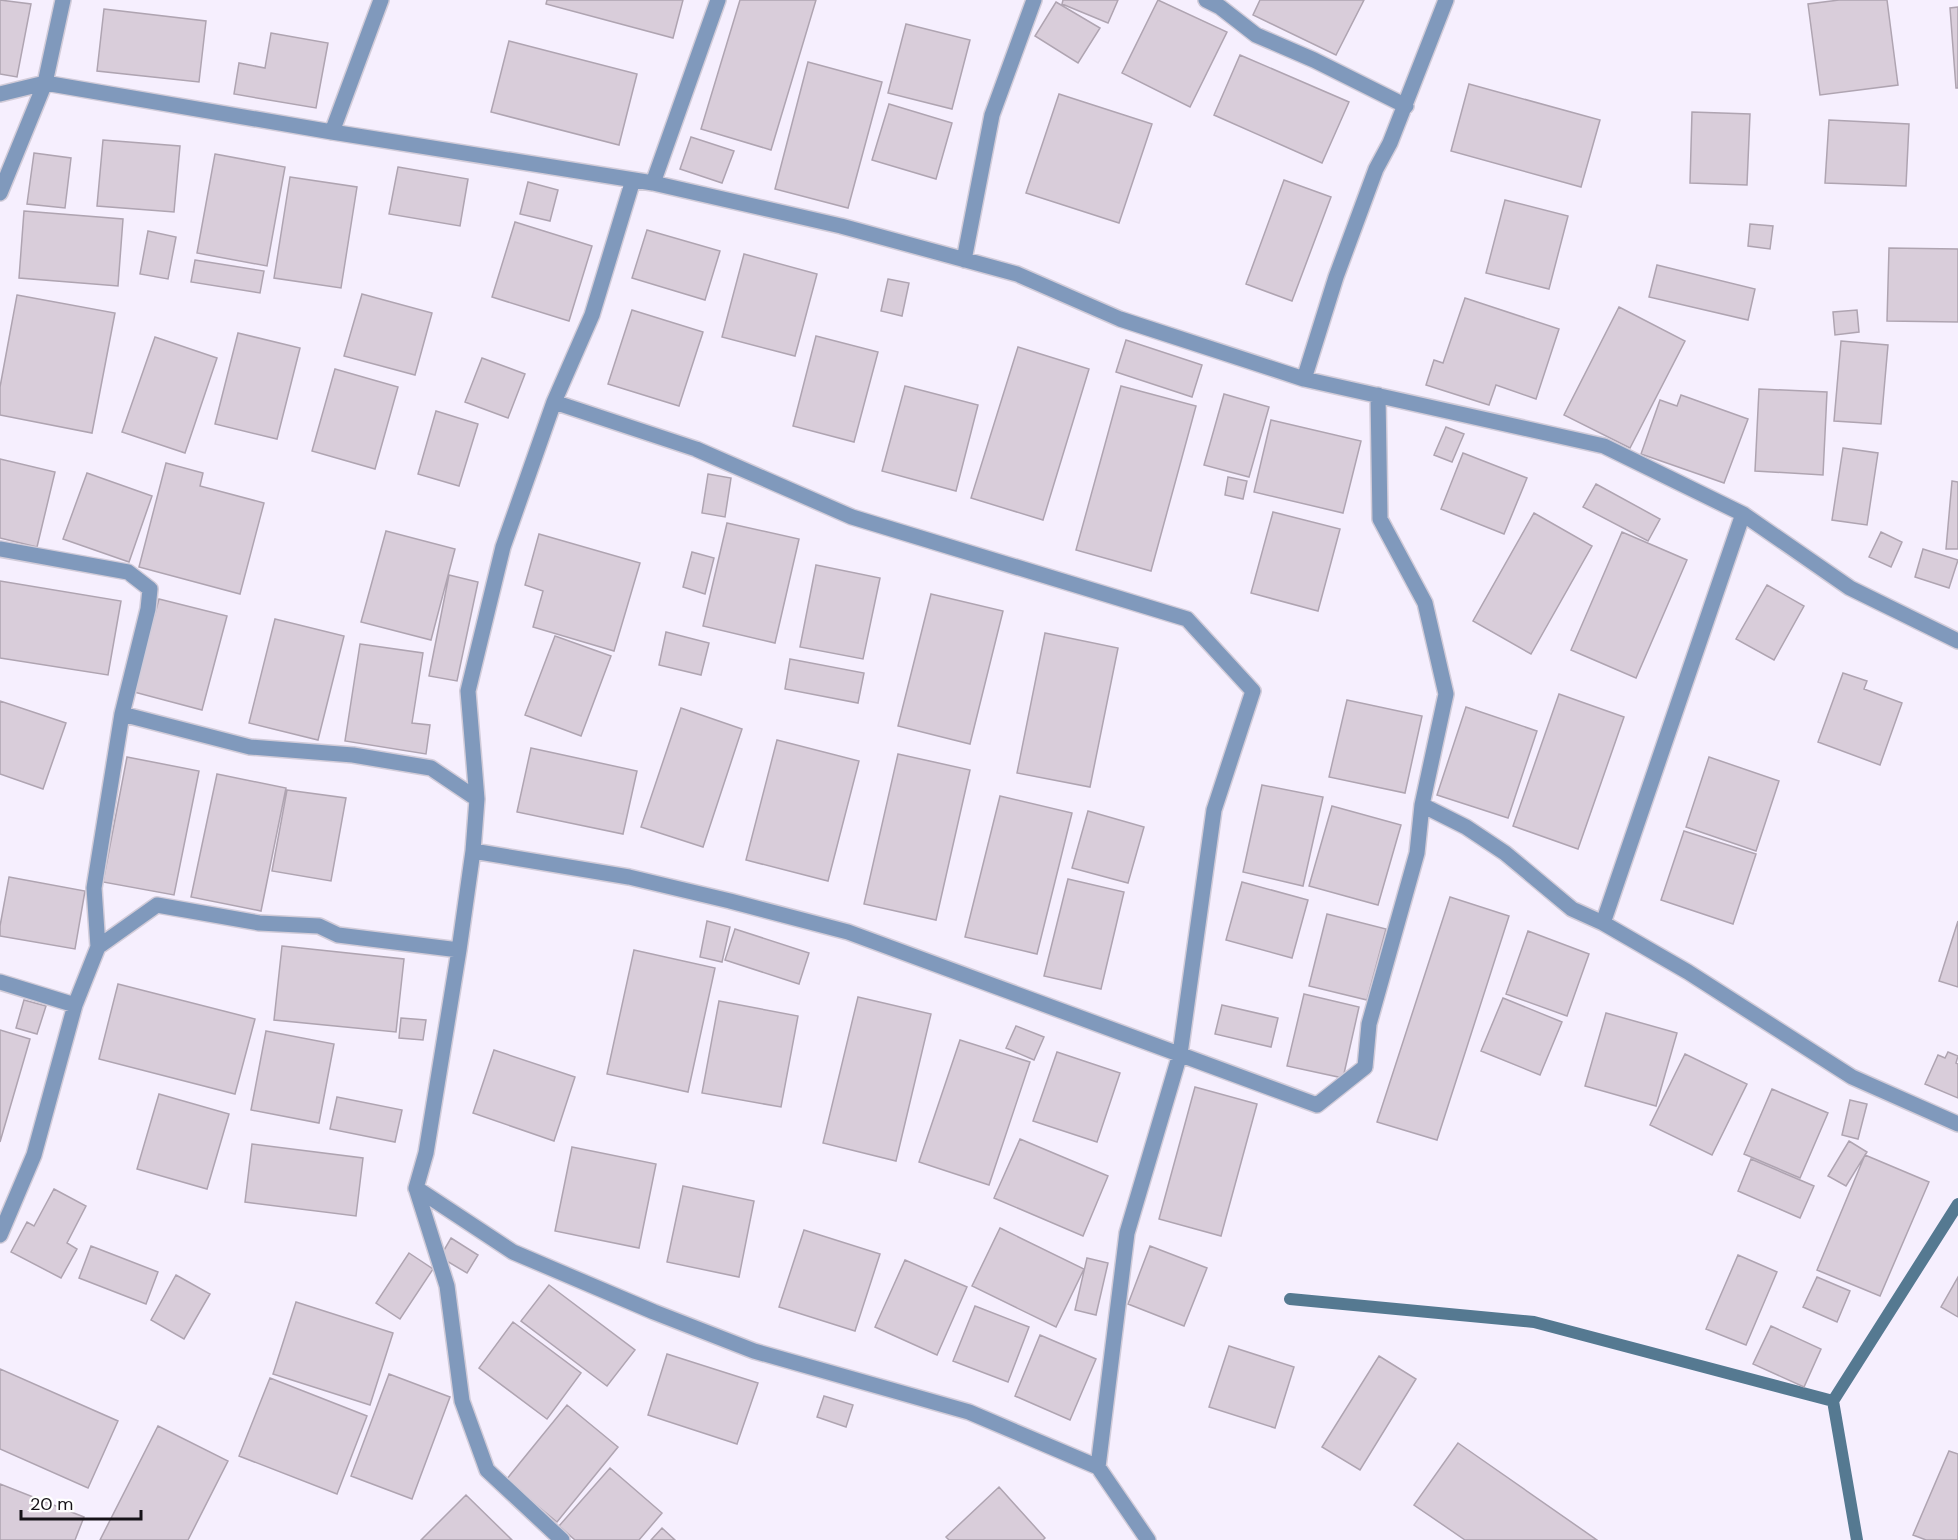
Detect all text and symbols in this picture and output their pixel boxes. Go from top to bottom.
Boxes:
scale bar [21,1483,141,1521]
text: 20 m [30,1492,73,1516]

